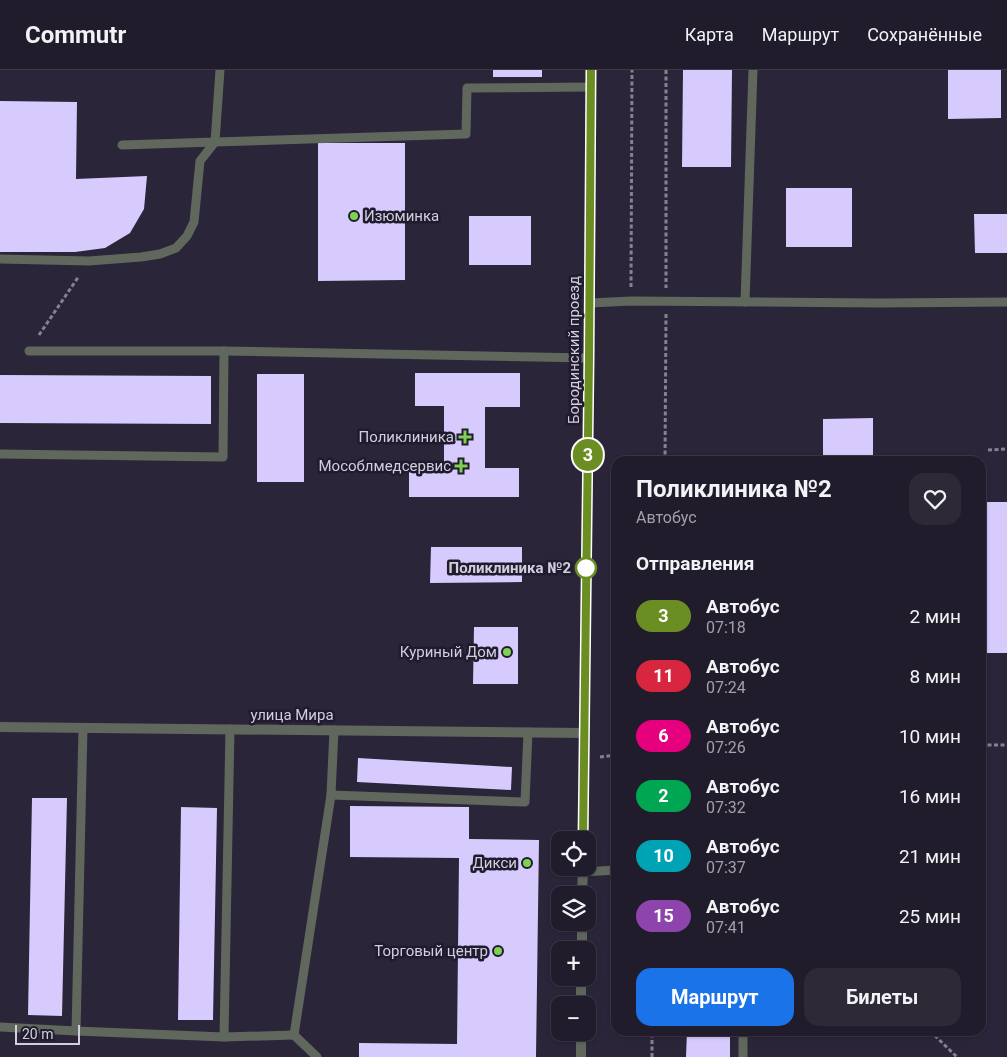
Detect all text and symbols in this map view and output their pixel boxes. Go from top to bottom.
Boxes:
text: Commutr [25,21,126,49]
text: Карта [685,24,734,45]
text: Маршрут [762,24,839,45]
text: Сохранённые [867,24,982,45]
place label: Изюминка [364,207,439,225]
marker: Изюминка [348,210,360,222]
street label: Бородинский проезд [565,276,583,424]
place label: Поликлиника [359,428,454,446]
marker: Поликлиника [458,430,472,444]
line badge: 3 [572,439,604,471]
text: 3 [583,444,593,465]
place label: Мособлмедсервис [319,457,451,475]
marker: Мособлмедсервис [455,460,467,472]
button: heart [909,473,961,525]
text: Поликлиника №2 [636,475,832,503]
text: Автобус [636,508,697,527]
text: Отправления [636,552,754,575]
marker: Поликлиника №2 [575,557,597,579]
place label: Поликлиника №2 [449,559,571,577]
text: Автобус [706,595,780,618]
text: 3 [658,605,669,626]
text: 2 мин [910,605,961,628]
text: 07:18 [706,618,746,637]
place label: Куриный Дом [400,643,497,661]
marker: Куриный Дом [501,646,513,658]
text: Автобус [706,655,780,678]
text: 11 [653,665,674,686]
text: 8 мин [910,665,961,688]
text: 07:24 [706,678,746,697]
street label: улица Мира [250,706,334,724]
text: Автобус [706,715,780,738]
text: 6 [658,725,669,746]
text: 10 мин [899,725,961,748]
text: 07:26 [706,738,746,757]
text: Автобус [706,775,780,798]
text: 2 [658,785,669,806]
text: 16 мин [899,785,961,808]
text: 07:32 [706,798,746,817]
map controls [551,831,596,1041]
button: locate [551,831,596,876]
text: Автобус [706,835,780,858]
text: 10 [653,845,674,866]
text: 21 мин [899,845,961,868]
place label: Дикси [473,854,517,872]
marker: Дикси [521,857,533,869]
text: 07:37 [706,858,746,877]
button: layers [551,886,596,931]
text: Автобус [706,895,780,918]
text: 15 [653,905,674,926]
text: 25 мин [899,905,961,928]
text: 07:41 [706,918,746,937]
button: + [551,941,596,986]
place label: Торговый центр [374,942,488,960]
marker: Торговый центр [492,945,504,957]
button: Маршрут [636,968,794,1026]
button: Билеты [804,968,961,1026]
button: − [551,996,596,1041]
scale bar [15,1022,80,1045]
text: 20 m [22,1026,54,1042]

